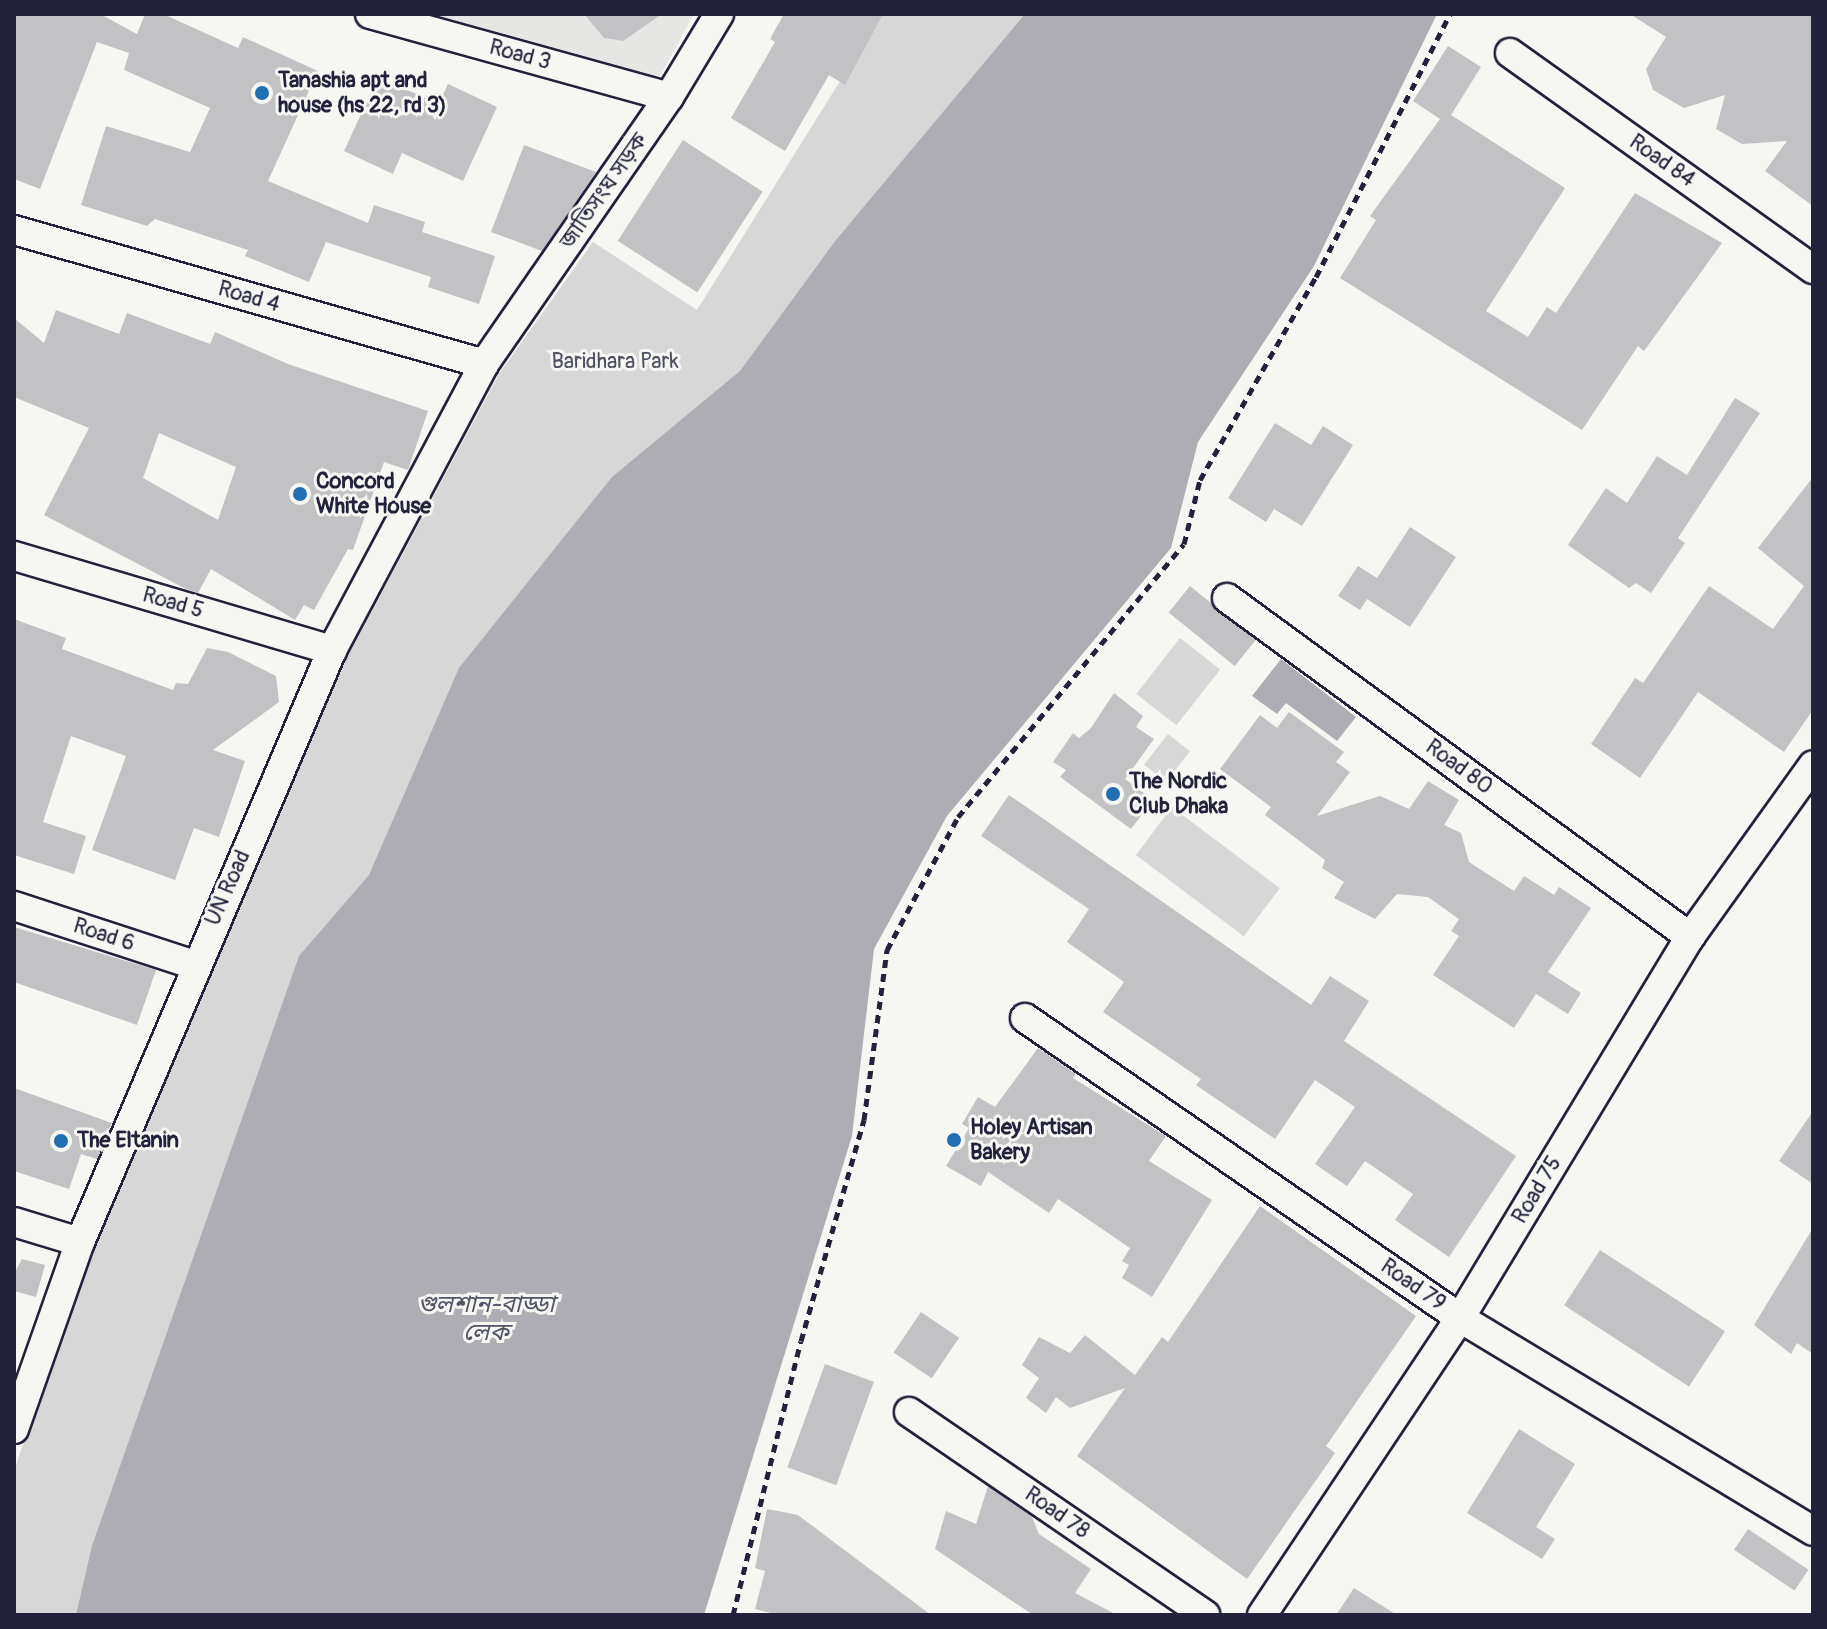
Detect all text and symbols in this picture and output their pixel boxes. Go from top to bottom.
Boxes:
street label: Road 3 [486,34,554,76]
place label: Tanashia apt and house (hs 22, rd 3) [278,67,447,118]
marker: Tanashia apt and house (hs 22, rd 3) [253,84,271,102]
street label: জাতিসংঘ সড়ক [554,128,654,254]
street label: Road 84 [1624,129,1700,193]
street label: Road 4 [215,276,283,318]
park label: Baridhara Park [551,349,679,375]
place label: Concord White House [316,468,431,520]
marker: Concord White House [291,485,309,503]
street label: Road 5 [139,582,207,624]
street label: Road 80 [1420,734,1498,800]
place label: The Nordic Club Dhaka [1129,768,1228,820]
marker: The Nordic Club Dhaka [1104,785,1122,803]
street label: UN Road [200,846,256,930]
street label: Road 6 [70,913,138,957]
place label: Holey Artisan Bakery [970,1114,1093,1166]
place label: The Eltanin [77,1128,179,1154]
marker: Holey Artisan Bakery [945,1131,963,1149]
marker: The Eltanin [52,1132,70,1150]
street label: Road 75 [1507,1152,1567,1228]
street label: Road 79 [1375,1253,1451,1317]
water label: গুলশান-বাড্ডা লেক [417,1291,555,1347]
street label: Road 78 [1020,1481,1094,1545]

